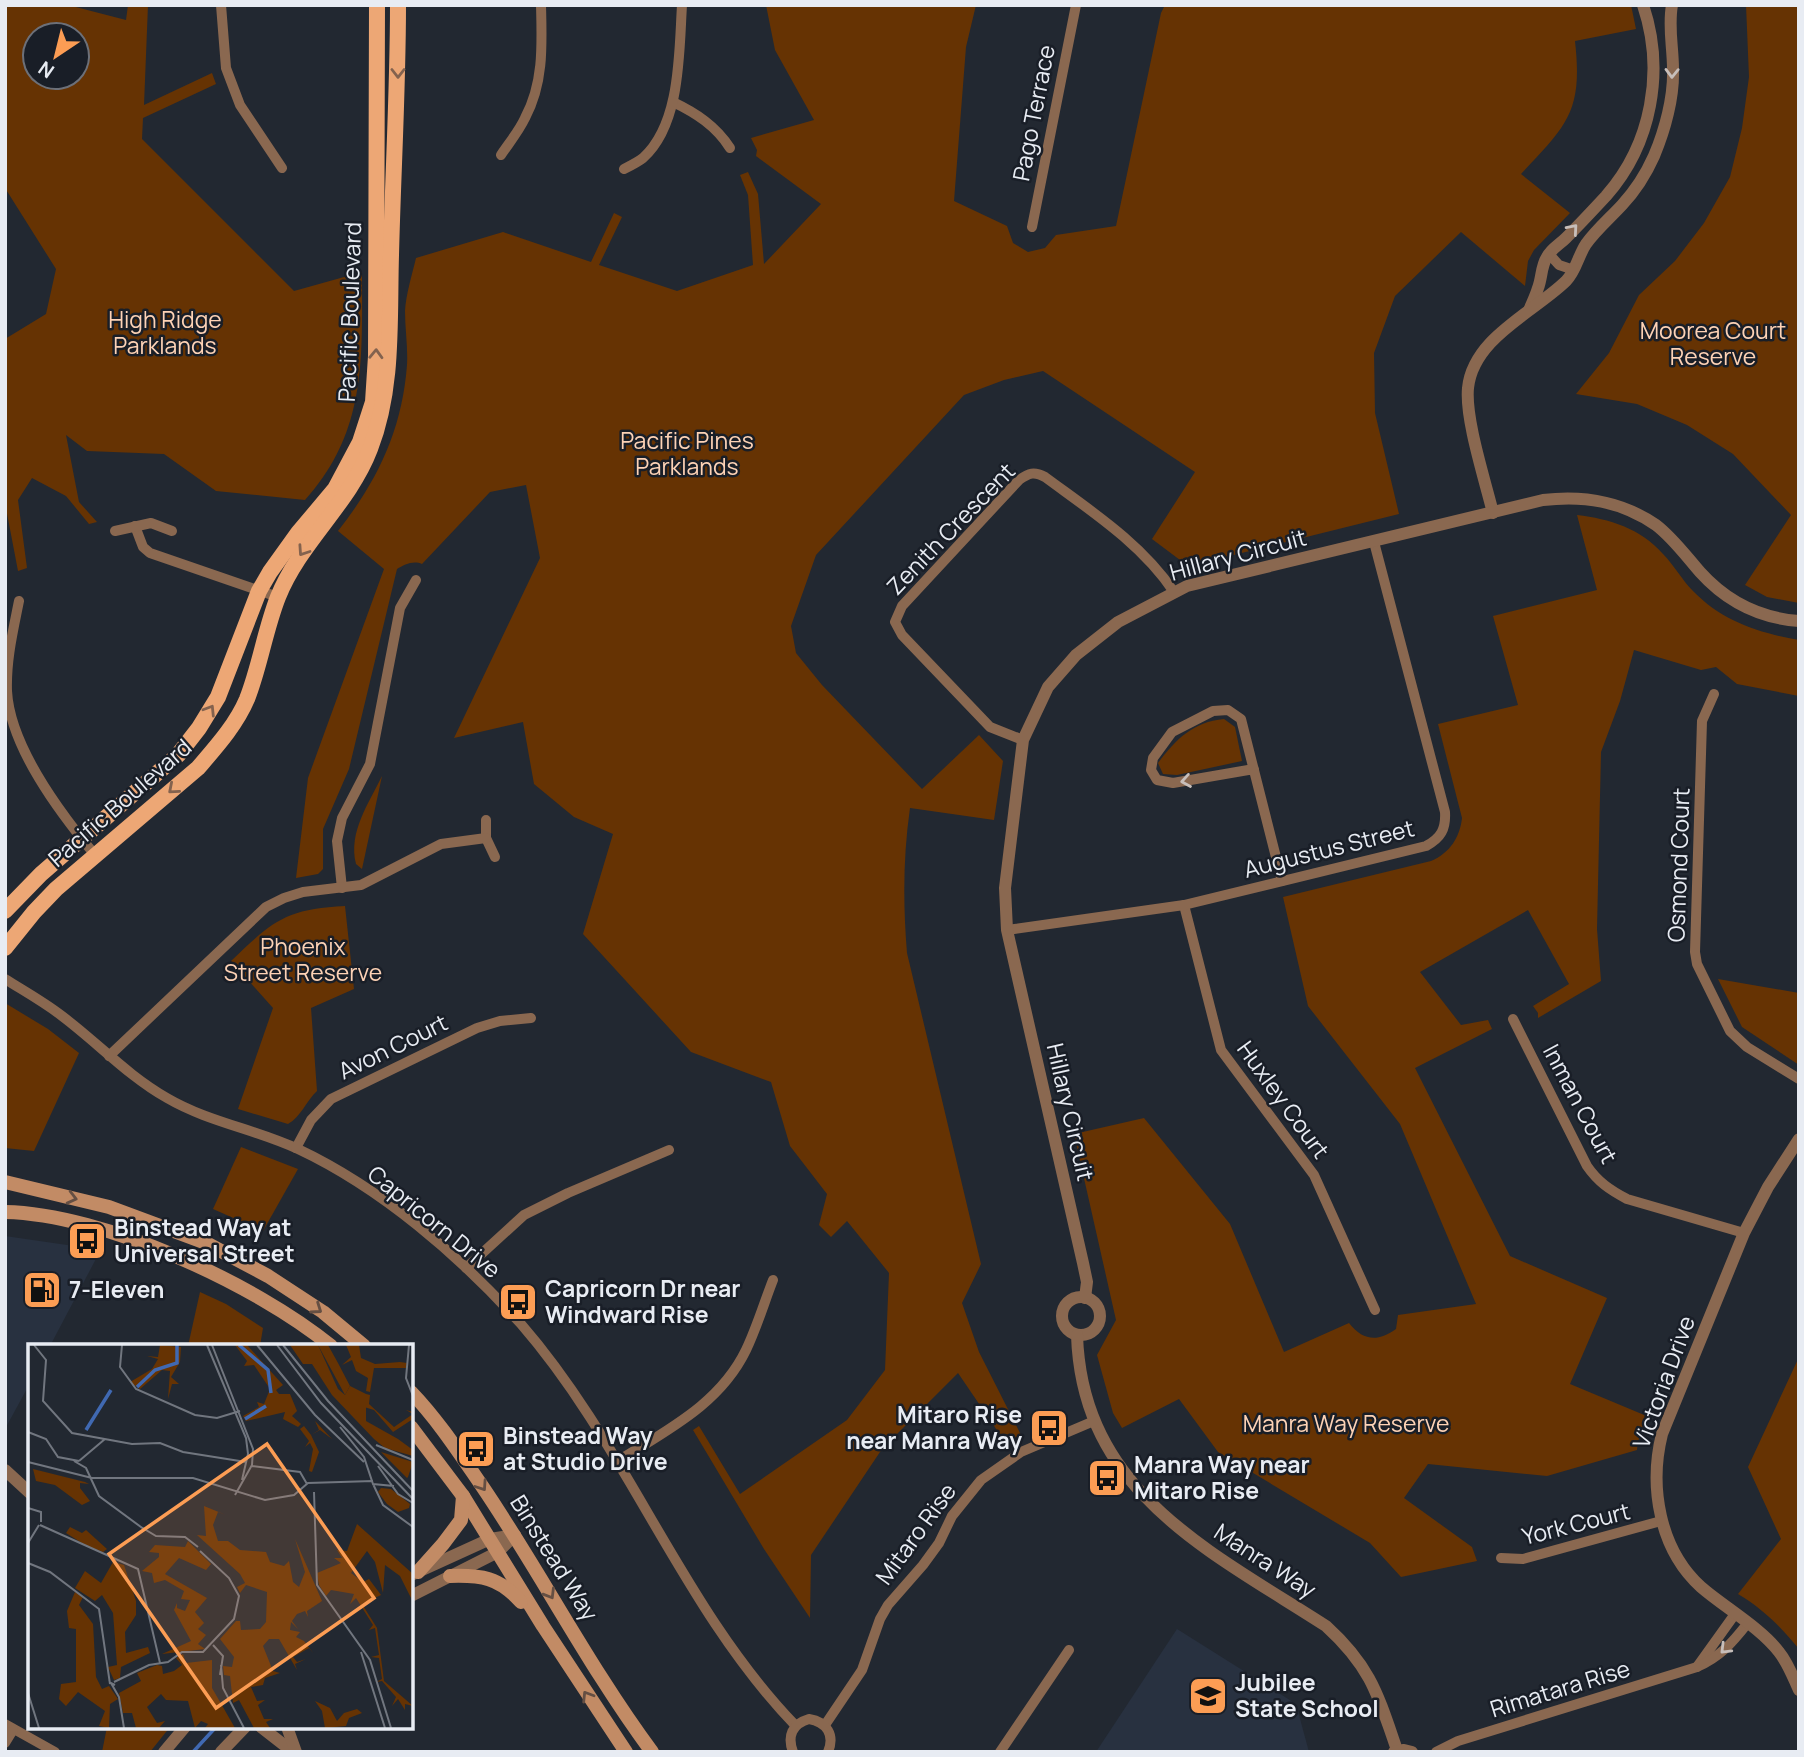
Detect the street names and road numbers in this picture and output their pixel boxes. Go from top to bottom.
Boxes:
street label: Pago Terrace [1004,42,1062,184]
street label: Pacific Boulevard [330,221,368,403]
street label: Zenith Crescent [879,455,1022,601]
street label: Hillary Circuit [1166,520,1310,588]
street label: Pacific Boulevard [41,731,198,873]
street label: Osmond Court [1659,787,1697,943]
street label: Augustus Street [1240,811,1417,885]
street label: Avon Court [333,1006,453,1086]
street label: Huxley Court [1230,1034,1337,1165]
street label: Inman Court [1536,1038,1626,1169]
street label: Hillary Circuit [1040,1040,1102,1184]
street label: Capricorn Drive [361,1158,508,1285]
street label: Victoria Drive [1624,1311,1702,1452]
street label: Mitaro Rise [867,1476,963,1591]
street label: Binstead Way [503,1488,606,1627]
street label: York Court [1518,1494,1633,1552]
street label: Manra Way [1208,1515,1323,1605]
street label: Rimatara Rise [1486,1652,1634,1725]

